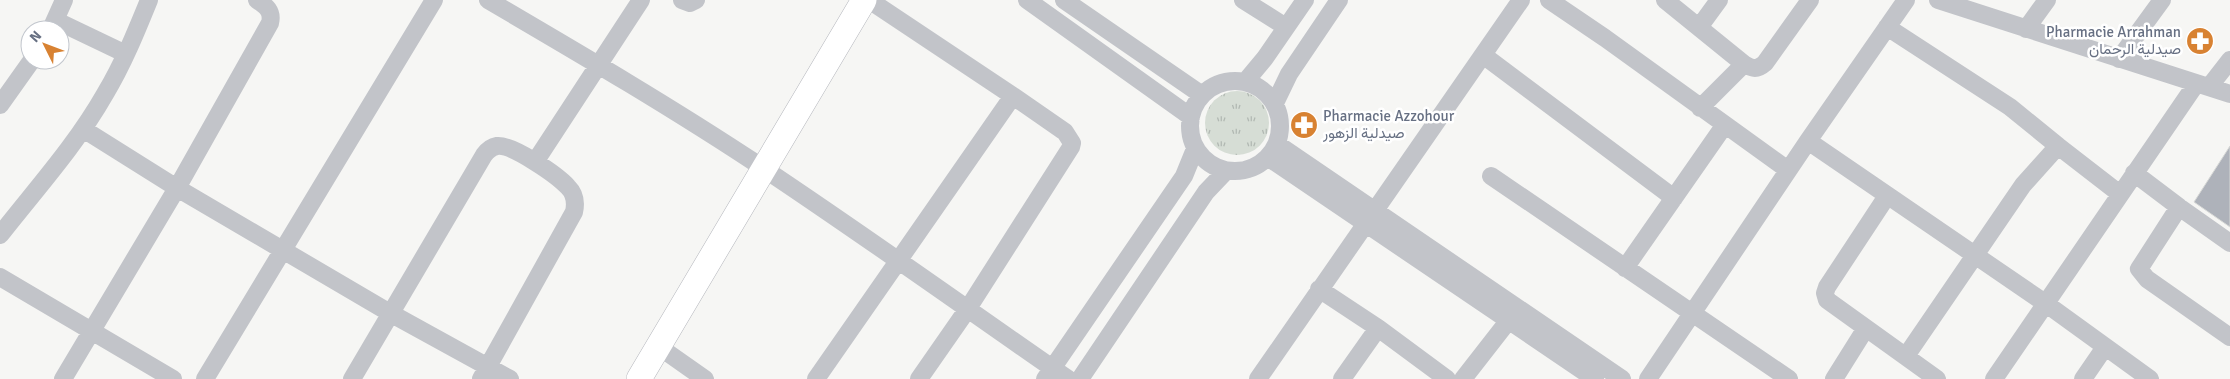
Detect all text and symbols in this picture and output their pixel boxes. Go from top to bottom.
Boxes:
north arrow [20,20,70,70]
place label: Pharmacie Arrahman صيدلية الرحمان [2046,23,2181,58]
pharmacy icon: Pharmacie Arrahman صيدلية الرحمان [2185,26,2215,56]
text: N [26,27,45,46]
place label: Pharmacie Azzohour صيدلية الزهور [1322,107,1455,142]
pharmacy icon: Pharmacie Azzohour صيدلية الزهور [1289,110,1319,140]

